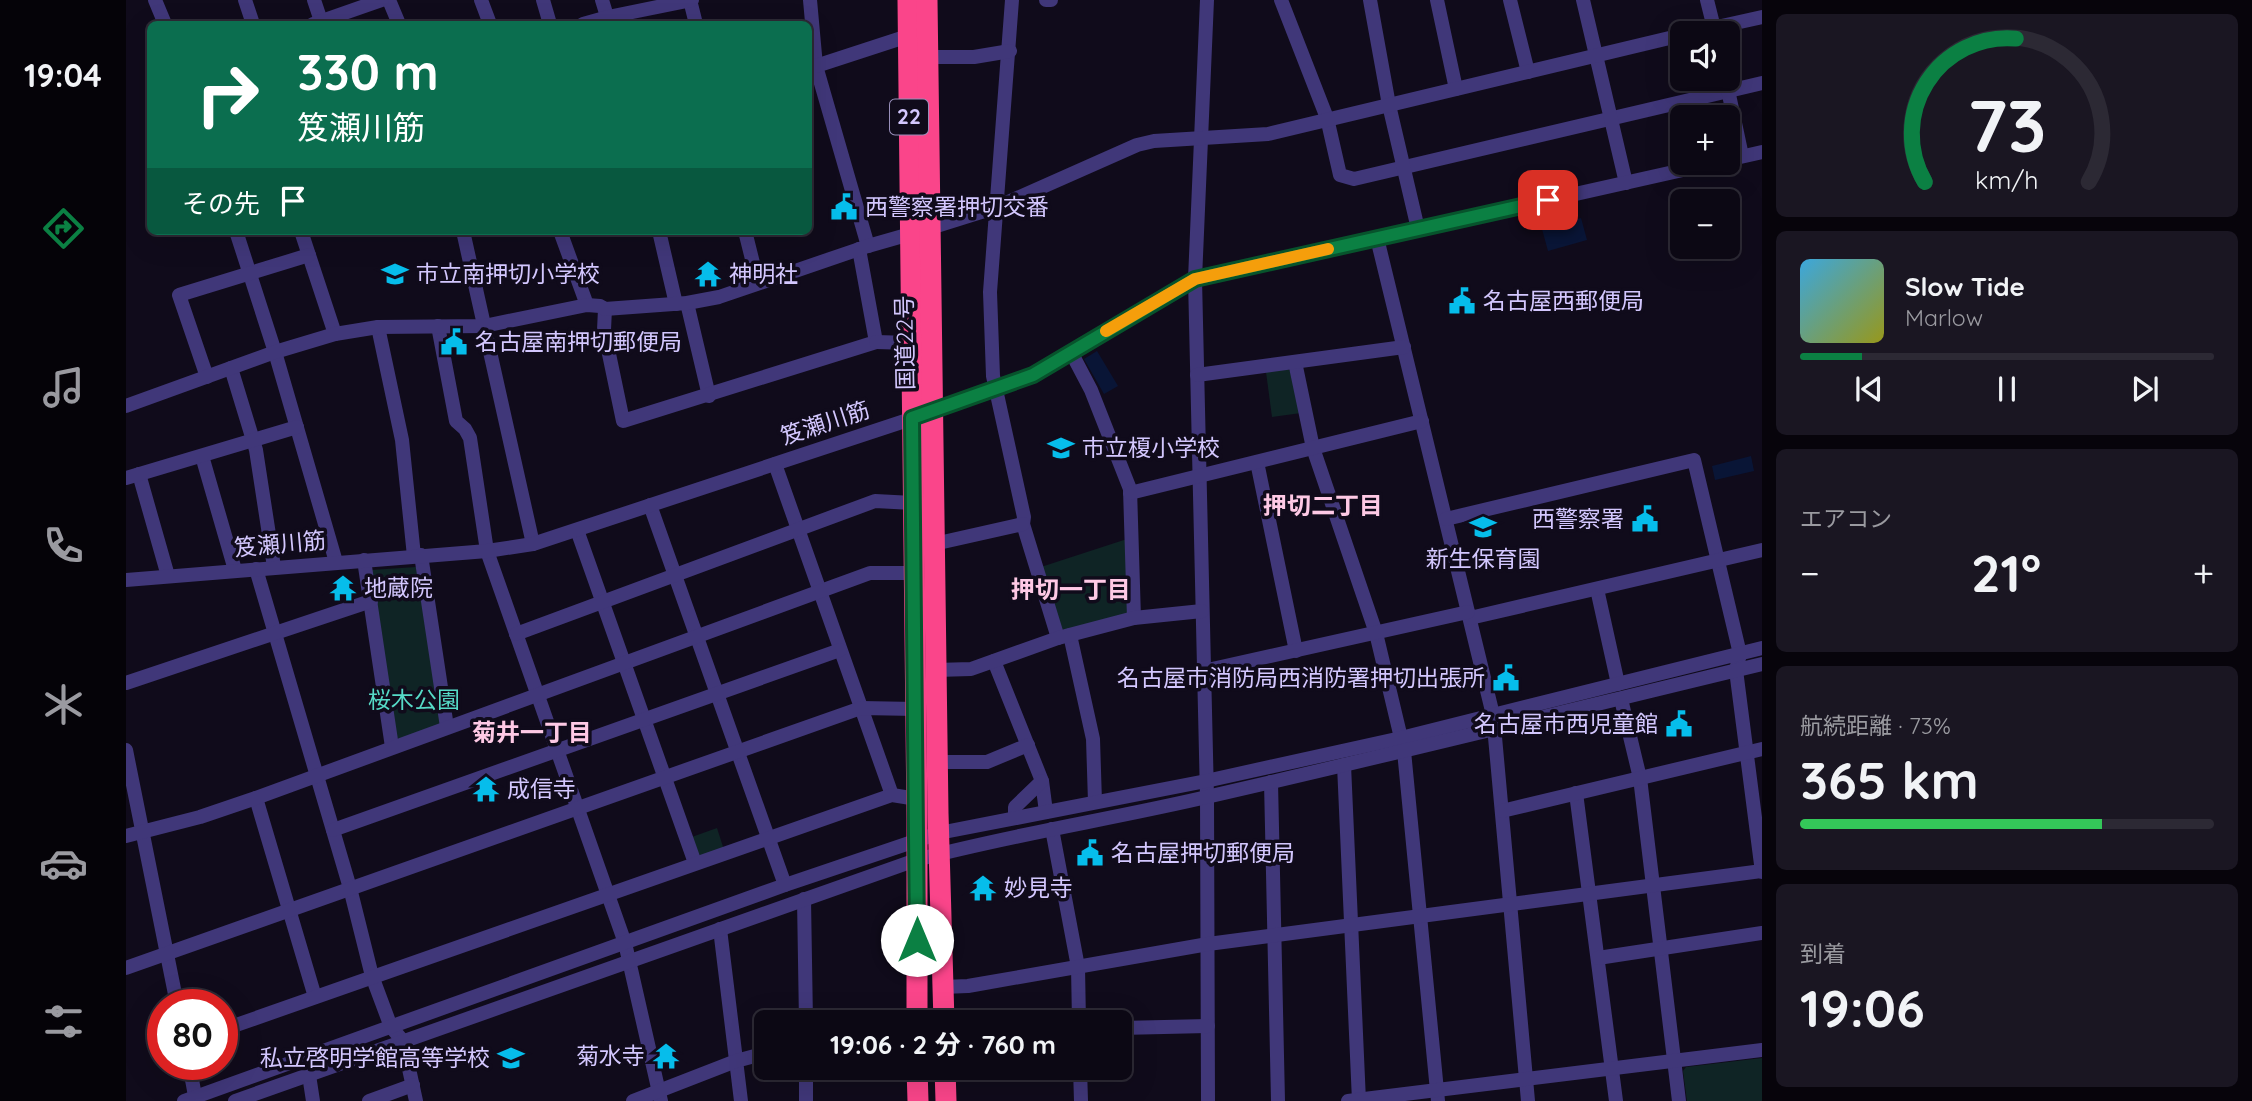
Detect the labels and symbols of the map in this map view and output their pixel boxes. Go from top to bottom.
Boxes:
road number: 22 [890,100,928,134]
pin [1518,170,1578,230]
public building icon: 西警察署押切交番 [829,192,859,222]
place label: 西警察署押切交番 [865,192,1049,221]
school or university icon: 市立南押切小学校 [380,259,410,289]
place label: 市立南押切小学校 [416,259,600,288]
temple icon: 神明社 [693,259,723,289]
place label: 神明社 [729,259,798,288]
public building icon: 名古屋西郵便局 [1447,286,1477,316]
place label: 名古屋西郵便局 [1483,286,1644,315]
street label: 国道22号 [889,296,920,390]
public building icon: 名古屋南押切郵便局 [439,327,469,357]
place label: 名古屋南押切郵便局 [475,327,682,356]
street label: 笈瀬川筋 [777,395,873,451]
school or university icon: 市立榎小学校 [1046,433,1076,463]
place label: 市立榎小学校 [1082,433,1220,462]
district label: 押切二丁目 [1263,490,1383,520]
place label: 西警察署 [1532,504,1624,533]
public building icon: 西警察署 [1630,504,1660,534]
school or university icon: 新生保育園 [1468,512,1498,542]
street label: 笈瀬川筋 [233,525,327,562]
place label: 新生保育園 [1426,544,1541,573]
temple icon: 地蔵院 [328,573,358,603]
place label: 地蔵院 [364,573,433,602]
district label: 押切一丁目 [1011,574,1131,604]
place label: 名古屋市消防局西消防署押切出張所 [1117,663,1485,692]
public building icon: 名古屋市消防局西消防署押切出張所 [1491,663,1521,693]
park label: 桜木公園 [368,685,460,714]
place label: 名古屋市西児童館 [1474,709,1658,738]
public building icon: 名古屋市西児童館 [1664,709,1694,739]
district label: 菊井一丁目 [472,717,592,747]
temple icon: 成信寺 [471,774,501,804]
place label: 成信寺 [507,774,576,803]
public building icon: 名古屋押切郵便局 [1075,838,1105,868]
place label: 名古屋押切郵便局 [1111,838,1295,867]
temple icon: 妙見寺 [968,873,998,903]
place label: 妙見寺 [1004,873,1073,902]
position arrow [880,903,954,977]
speed limit sign: 80 [147,989,238,1080]
place label: 菊水寺 [576,1041,645,1070]
temple icon: 菊水寺 [651,1041,681,1071]
place label: 私立啓明学館高等学校 [260,1043,490,1072]
school or university icon: 私立啓明学館高等学校 [496,1043,526,1073]

